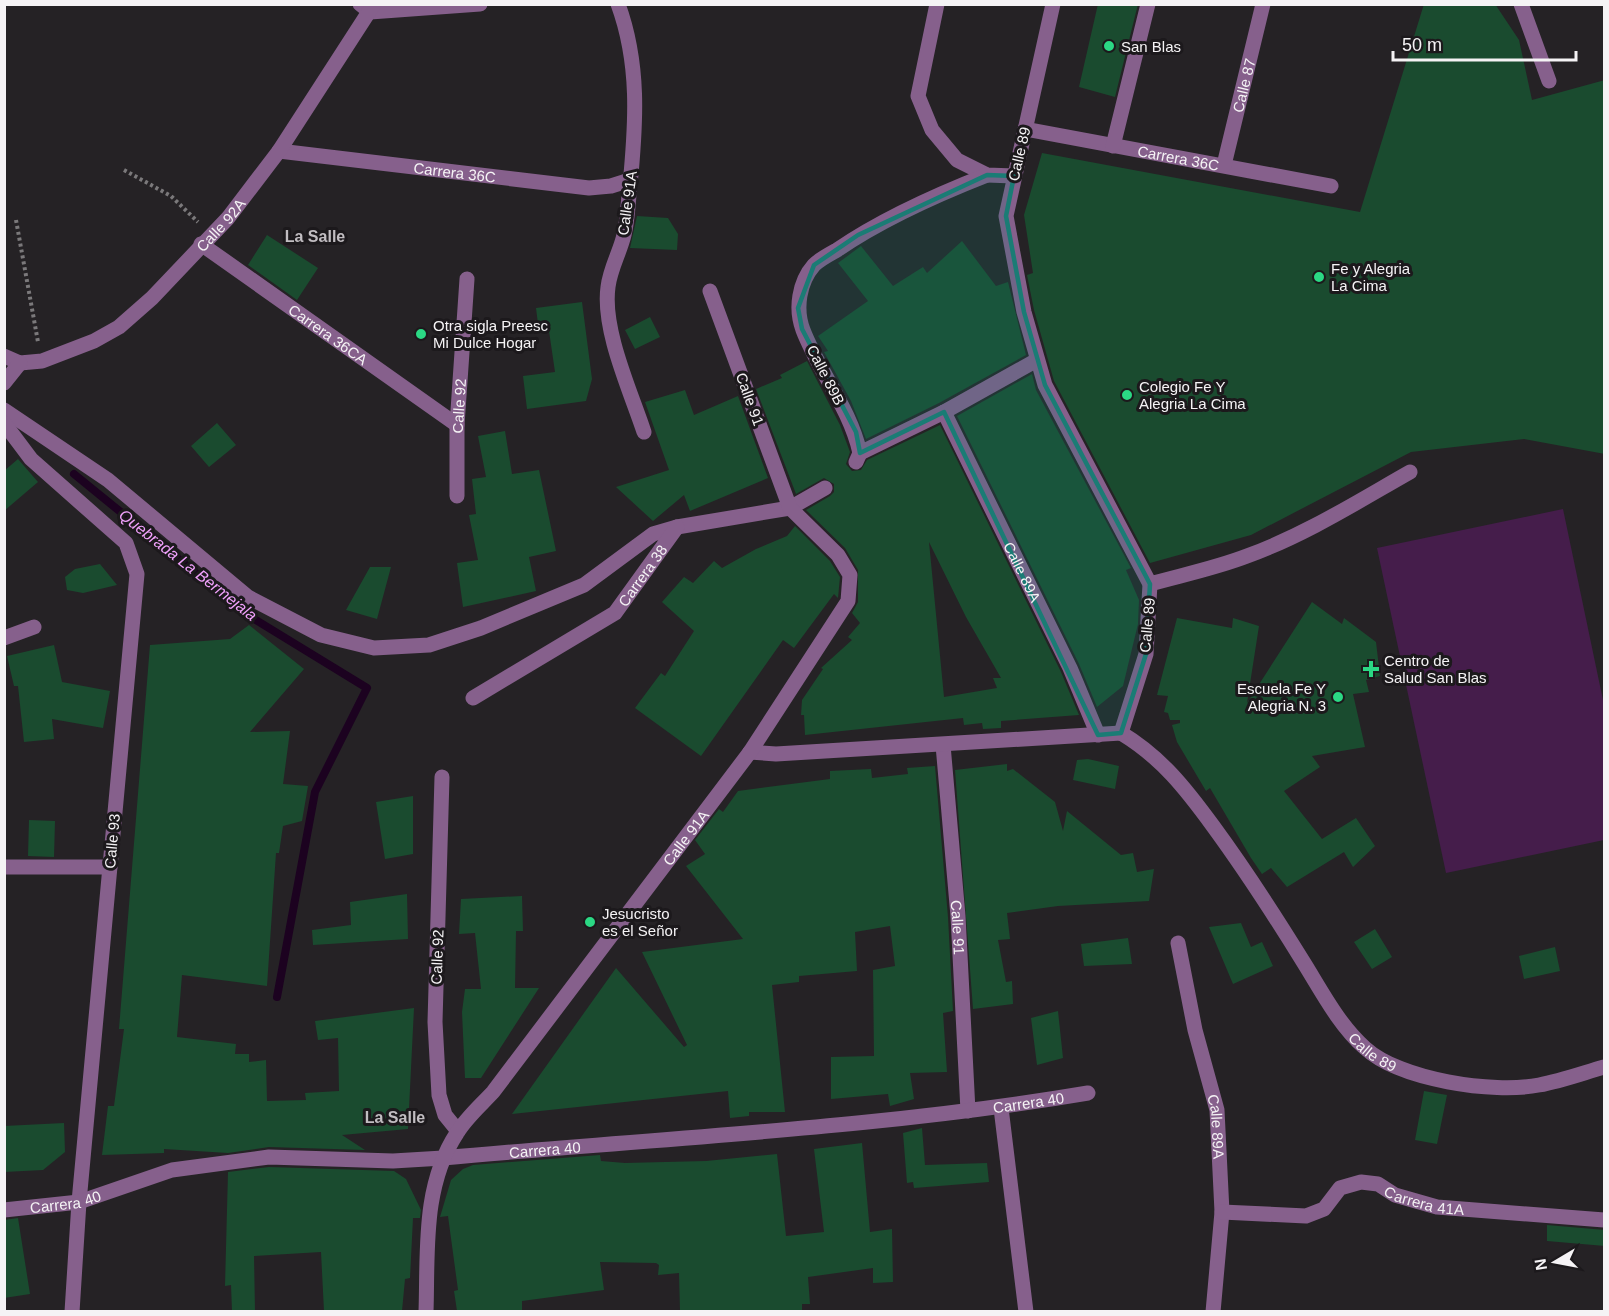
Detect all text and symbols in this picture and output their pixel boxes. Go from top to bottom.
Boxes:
scale bar [1393,24,1576,62]
text: 50 m [1402,35,1442,55]
place label: San Blas [1121,38,1181,55]
marker: San Blas [1102,39,1116,53]
street label: Calle 87 [1229,57,1258,114]
street label: Calle 89 [1005,125,1033,183]
street label: Carrera 36C [1136,142,1221,174]
street label: Carrera 36C [413,159,497,185]
street label: Calle 91A [614,170,640,236]
street label: Calle 92A [192,195,248,255]
district label: La Salle [285,228,345,245]
place label: Fe y Alegria La Cima [1331,260,1411,294]
marker: Fe y Alegria La Cima [1312,270,1326,284]
street label: Carrera 36CA [286,300,371,368]
place label: Otra sigla Preesc Mi Dulce Hogar [433,317,549,351]
marker: Otra sigla Preesc Mi Dulce Hogar [414,327,428,341]
street label: Calle 89B [804,342,848,408]
street label: Calle 91 [733,370,767,428]
street label: Calle 92 [449,378,469,434]
place label: Colegio Fe Y Alegria La Cima [1139,378,1246,412]
marker: Colegio Fe Y Alegria La Cima [1120,388,1134,402]
water label: Quebrada La Bermejala [116,506,260,624]
street label: Calle 89A [1001,539,1045,605]
street label: Carrera 38 [614,541,670,609]
street label: Calle 89 [1136,597,1158,653]
place label: Centro de Salud San Blas [1384,652,1487,686]
marker: Centro de Salud San Blas [1362,660,1380,678]
place label: Escuela Fe Y Alegria N. 3 [1237,680,1326,714]
marker: Escuela Fe Y Alegria N. 3 [1331,690,1345,704]
street label: Calle 91A [659,806,712,869]
street label: Calle 93 [101,813,123,869]
street label: Calle 91 [948,899,968,955]
place label: Jesucristo es el Señor [602,905,678,939]
marker: Jesucristo es el Señor [583,915,597,929]
street label: Calle 92 [428,929,446,985]
street label: Calle 89 [1345,1029,1399,1074]
street label: Carrera 40 [992,1089,1065,1116]
street label: Calle 89A [1205,1092,1228,1159]
district label: La Salle [365,1109,425,1126]
street label: Carrera 40 [508,1138,581,1161]
street label: Carrera 41A [1381,1182,1465,1218]
street label: Carrera 40 [29,1187,103,1216]
north arrow [1525,1232,1585,1292]
text: N [1531,1257,1550,1272]

